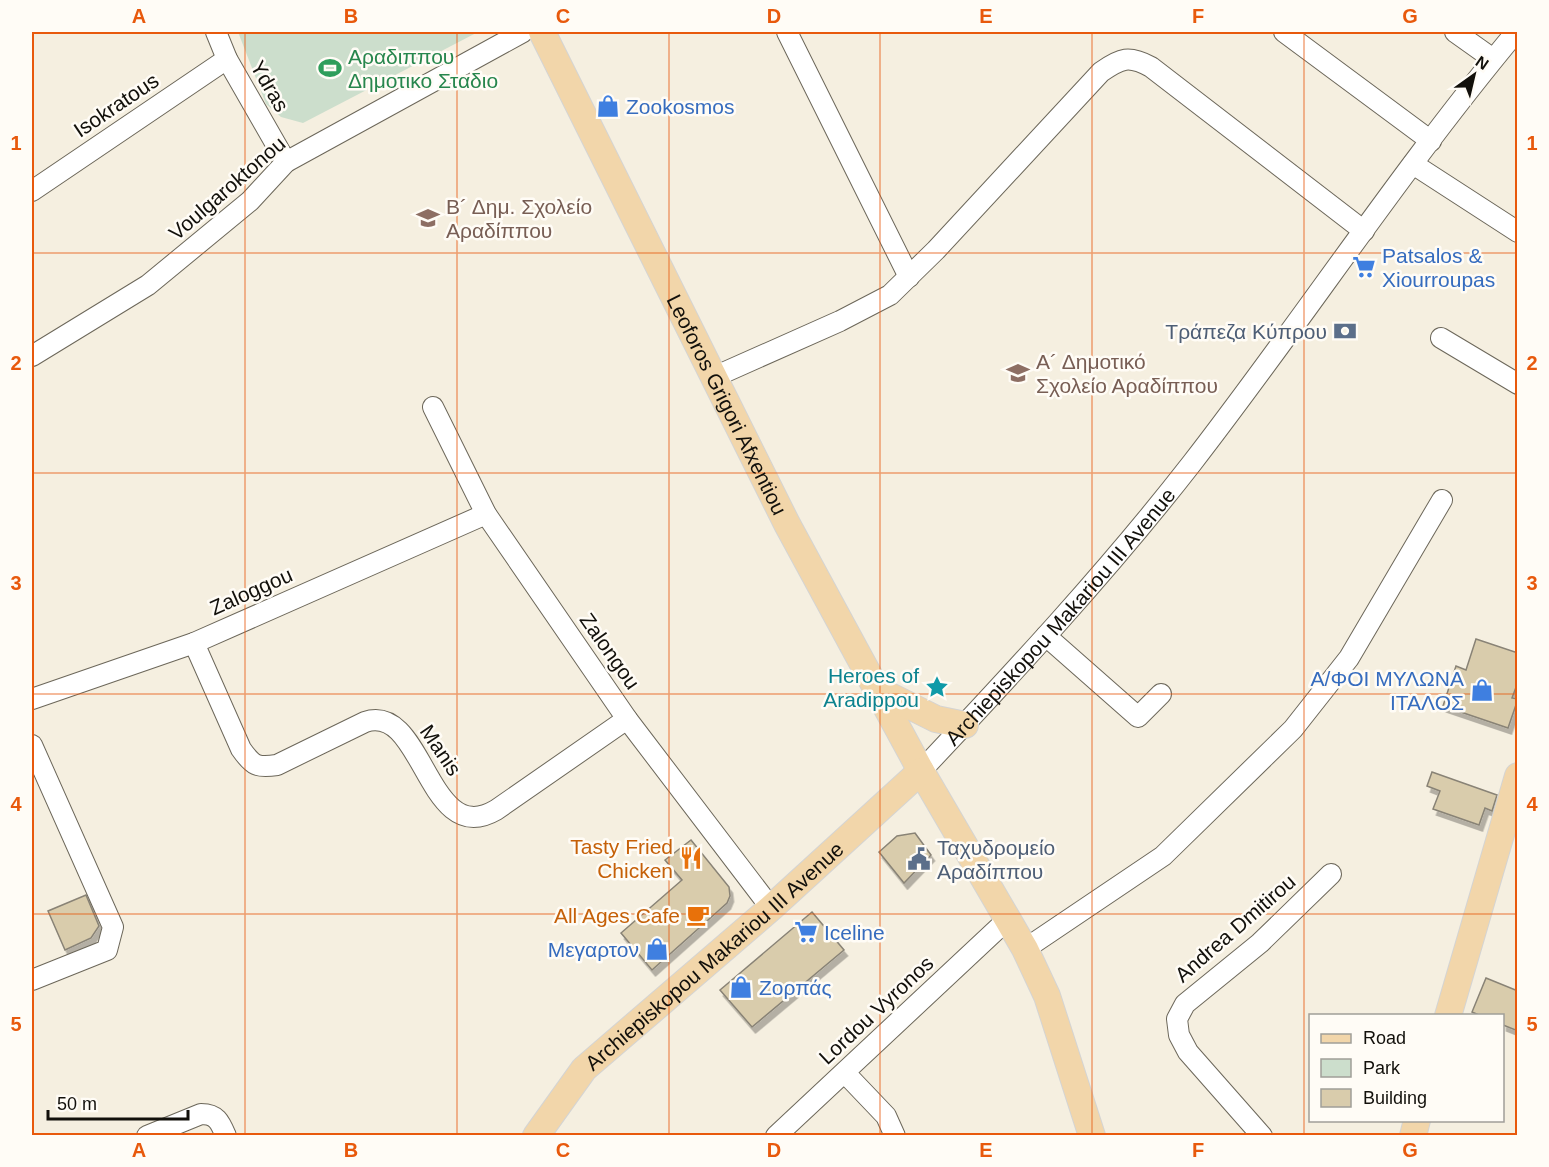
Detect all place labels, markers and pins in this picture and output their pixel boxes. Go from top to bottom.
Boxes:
place label: Αραδιππου Δημοτικο Σταδιο [348,45,498,92]
sports icon: Αραδιππου Δημοτικο Σταδιο [317,55,343,81]
shop icon: Zookosmos [595,93,621,119]
place label: Zookosmos [626,95,735,118]
place label: Β´ Δημ. Σχολείο Αραδίππου [446,195,592,242]
school or university icon: Β´ Δημ. Σχολείο Αραδίππου [415,205,441,231]
place label: Patsalos & Xiourroupas [1382,244,1495,291]
supermarket icon: Patsalos & Xiourroupas [1351,254,1377,280]
bank icon: Τράπεζα Κύπρου [1332,318,1358,344]
place label: Τράπεζα Κύπρου [1165,320,1327,343]
place label: Α´ Δημοτικό Σχολείο Αραδίππου [1036,350,1218,397]
school or university icon: Α´ Δημοτικό Σχολείο Αραδίππου [1005,360,1031,386]
place label: Heroes of Aradippou [823,664,919,711]
place label: Α/ΦΟΙ ΜΥΛΩΝΑ ΙΤΑΛΟΣ [1311,667,1464,714]
place icon: Heroes of Aradippou [924,674,950,700]
shop icon: Α/ΦΟΙ ΜΥΛΩΝΑ ΙΤΑΛΟΣ [1469,677,1495,703]
place label: Tasty Fried Chicken [570,835,673,882]
place label: Ταχυδρομείο Αραδίππου [937,836,1055,883]
restaurant icon: Tasty Fried Chicken [678,845,704,871]
public building icon: Ταχυδρομείο Αραδίππου [906,846,932,872]
cafe icon: All Ages Cafe [685,902,711,928]
place label: All Ages Cafe [554,904,680,927]
supermarket icon: Iceline [793,919,819,945]
place label: Iceline [824,921,885,944]
shop icon: Μεγαρτον [644,936,670,962]
place label: Μεγαρτον [548,938,639,961]
shop icon: Ζορπάς [728,974,754,1000]
place label: Ζορπάς [759,976,832,999]

